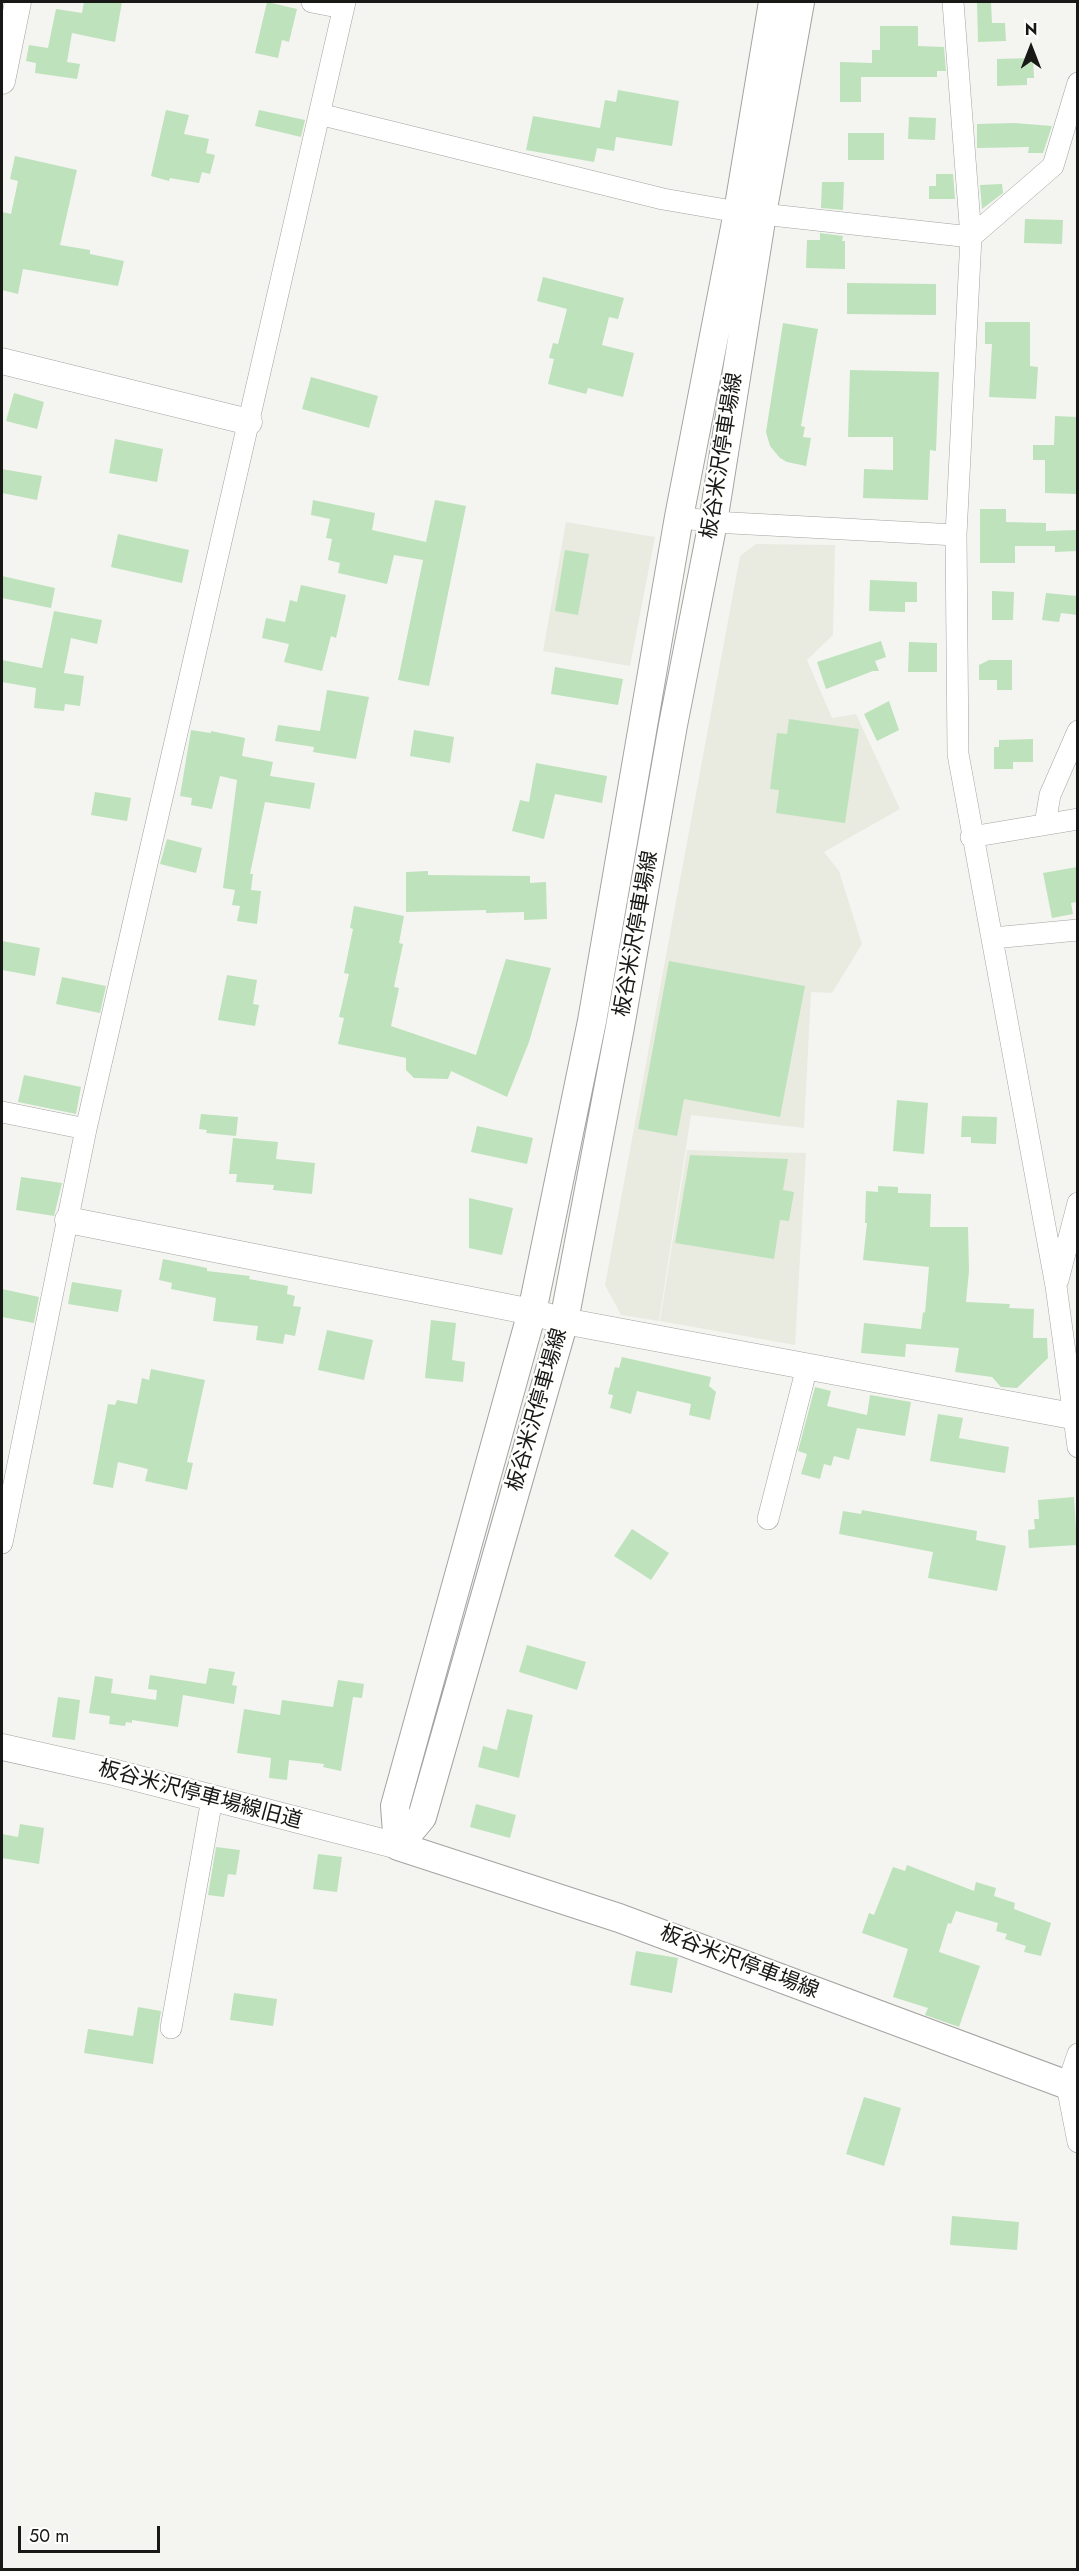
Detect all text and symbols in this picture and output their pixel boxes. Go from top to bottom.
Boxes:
north arrow [1001,18,1061,78]
text: N [1025,18,1037,41]
street label: 板谷米沢停車場線 [697,371,749,541]
street label: 板谷米沢停車場線 [610,849,664,1019]
street label: 板谷米沢停車場線 [503,1326,573,1494]
street label: 板谷米沢停車場線旧道 [95,1757,305,1835]
street label: 板谷米沢停車場線 [656,1921,822,2005]
scale bar [21,2514,164,2552]
text: 50 m [29,2523,69,2549]

